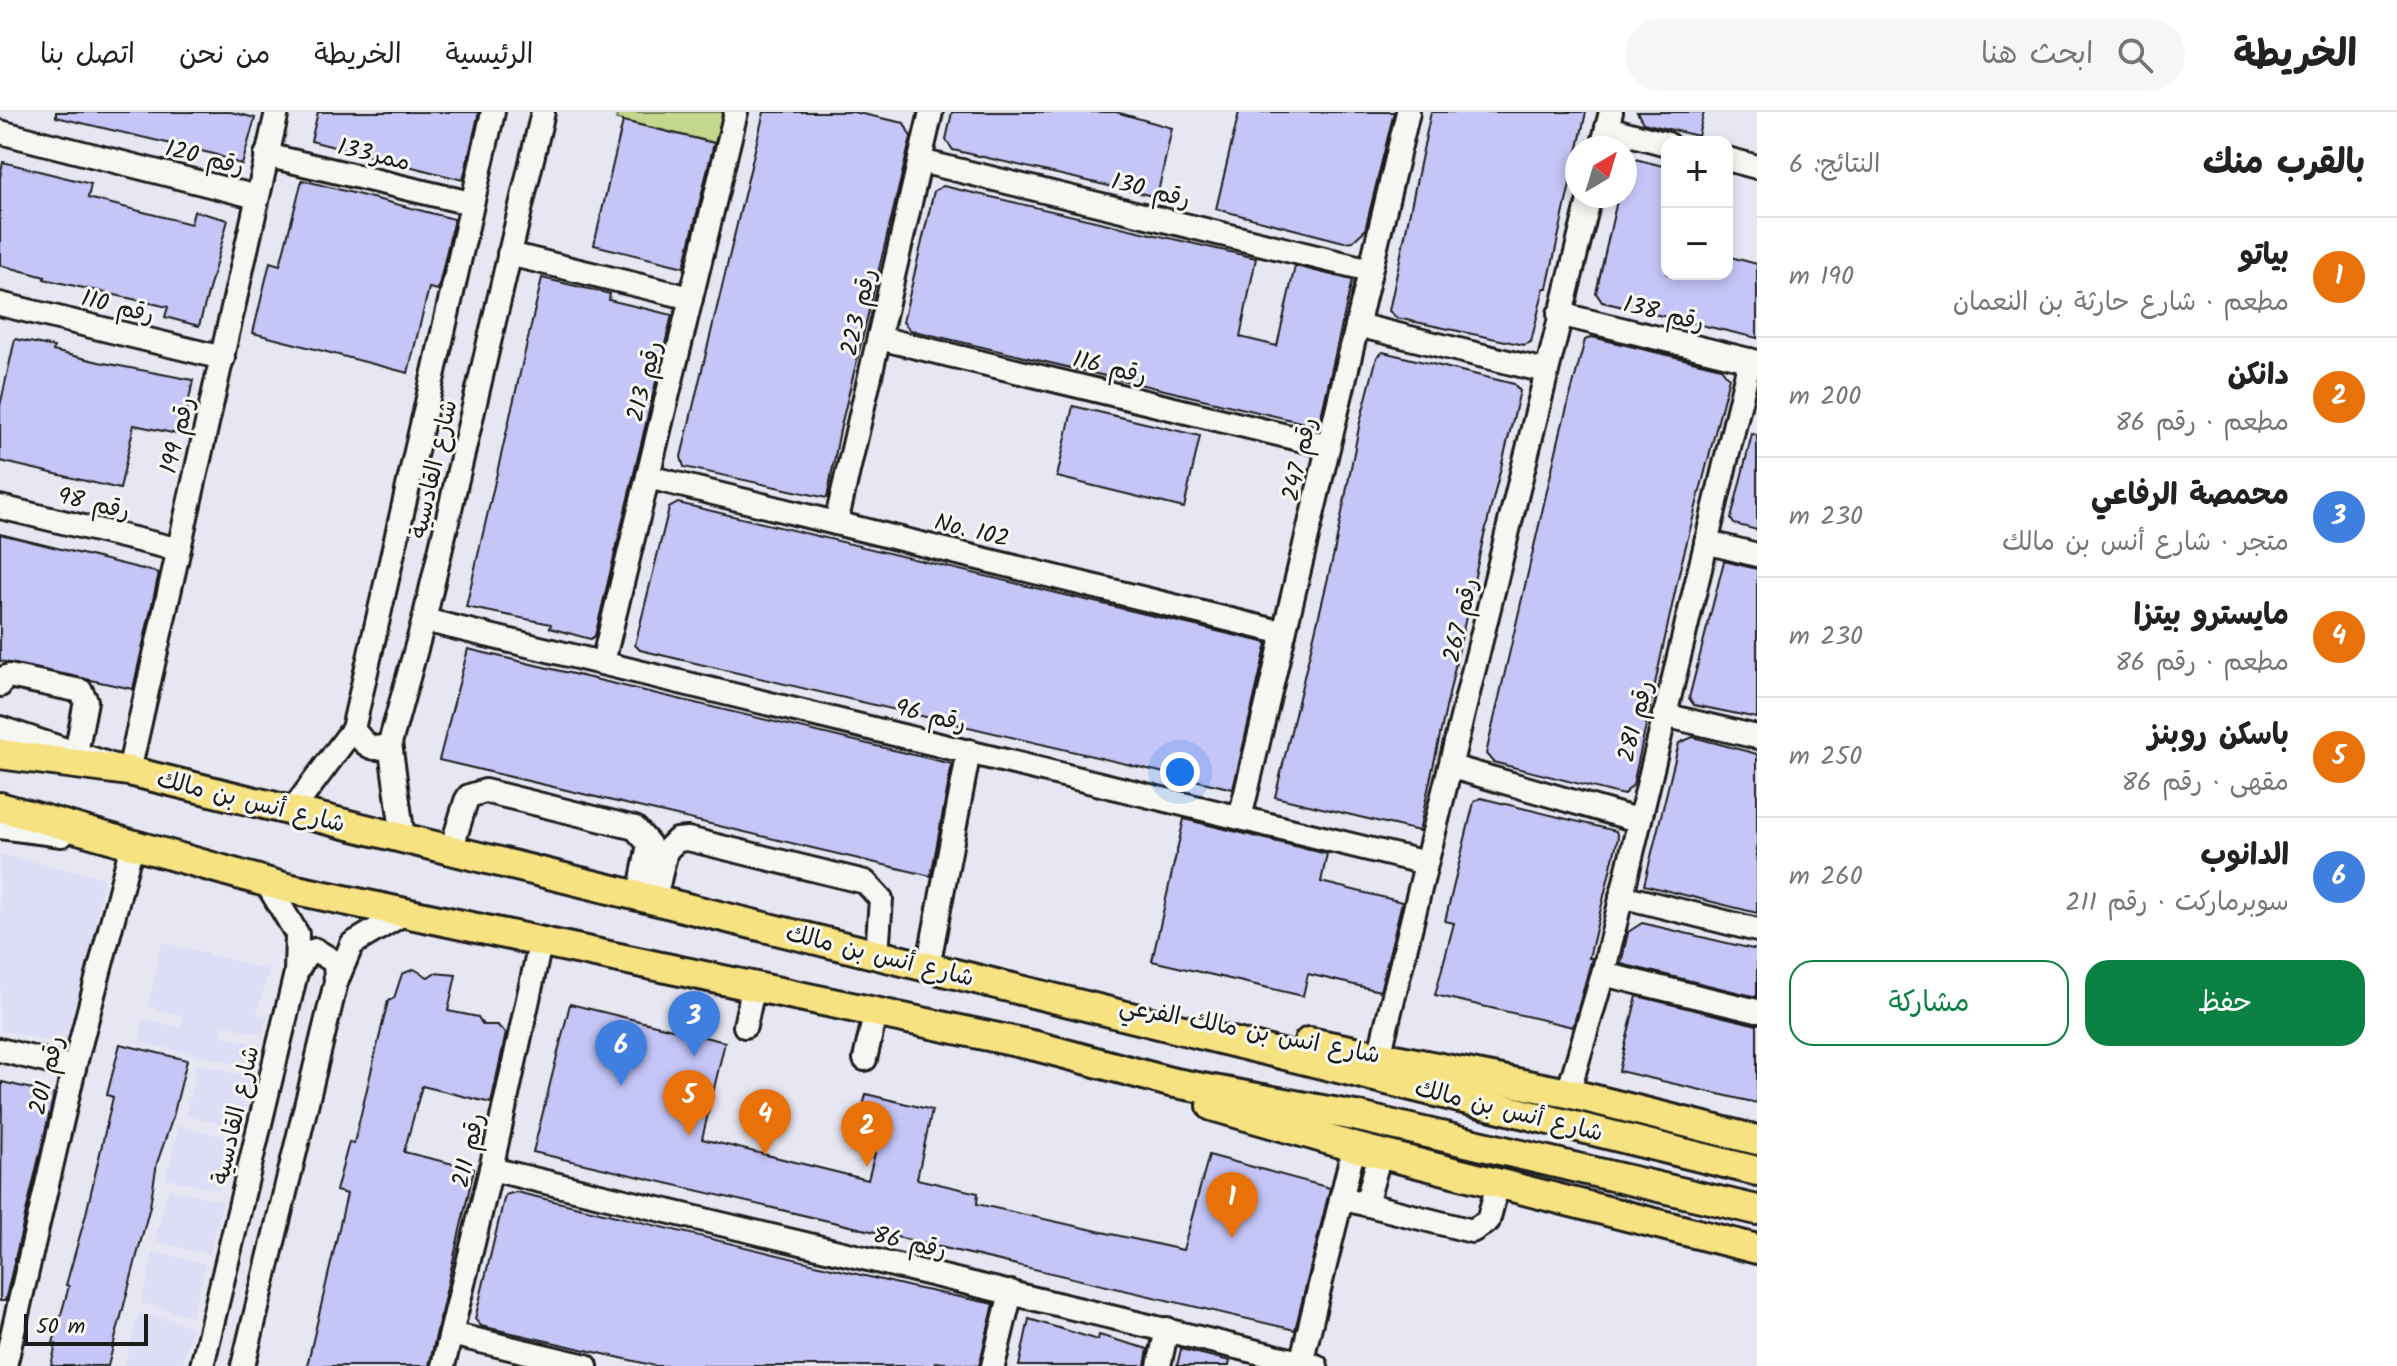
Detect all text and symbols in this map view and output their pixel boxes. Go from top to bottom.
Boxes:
search box [1625,19,2185,91]
text: الخريطة [2233,26,2357,86]
text: ابحث هنا [1981,31,2093,79]
text: اتصل بنا [40,33,135,78]
text: من نحن [179,33,270,78]
text: الخريطة [314,33,402,78]
text: الرئيسية [446,33,533,78]
icon: search [2113,33,2157,77]
street label: ممر133 [333,128,414,183]
street label: رقم 120 [161,130,248,187]
north arrow [1565,136,1637,208]
map controls [1661,136,1733,280]
button: + [1661,136,1733,208]
text: بالقرب منك [2203,137,2365,191]
text: النتائج: 6 [1789,144,1880,186]
street label: رقم 130 [1107,163,1194,220]
button: − [1661,208,1733,280]
text: بياتو [2239,232,2289,280]
text: 190 m [1789,256,1854,298]
text: 1 [2335,256,2343,298]
street label: رقم 223 [830,265,888,360]
street label: رقم 110 [77,280,158,335]
text: مطعم · شارع حارثة بن النعمان [1953,282,2289,324]
street label: رقم 138 [1619,286,1709,343]
street label: رقم 213 [617,337,674,426]
street label: رقم 116 [1068,340,1151,397]
text: دانكن [2228,352,2289,400]
text: 200 m [1789,376,1861,418]
text: 2 [2331,376,2347,418]
street label: رقم 199 [150,393,207,478]
street label: شارع القادسية [400,396,469,543]
text: مطعم · رقم 86 [2115,402,2289,444]
street label: رقم 247 [1272,413,1329,505]
text: محمصة الرفاعي [2091,472,2289,520]
street label: رقم 98 [54,477,134,532]
text: 230 m [1789,496,1863,538]
text: 3 [2332,496,2346,538]
street label: No. 102 [930,503,1013,560]
text: متجر · شارع أنس بن مالك [2002,522,2289,564]
street label: رقم 267 [1433,574,1490,666]
text: مايسترو بيتزا [2134,592,2289,640]
text: 230 m [1789,616,1863,658]
text: 4 [2332,616,2346,658]
text: مطعم · رقم 86 [2115,642,2289,684]
street label: رقم 281 [1607,676,1665,766]
street label: رقم 96 [891,689,970,744]
text: باسكن روبنز [2148,712,2289,760]
text: 250 m [1789,736,1862,778]
text: 5 [2332,736,2346,778]
your location [1160,752,1200,792]
street label: شارع أنس بن مالك [152,760,349,845]
text: مقهى · رقم 86 [2121,762,2289,804]
text: الدانوب [2201,832,2289,880]
text: 260 m [1789,856,1863,898]
text: 6 [2332,856,2346,898]
text: سوبرماركت · رقم 211 [2065,882,2289,924]
street label: شارع أنس بن مالك [781,914,978,999]
button: مشاركة [1789,960,2069,1046]
button: حفظ [2085,960,2365,1046]
street label: شارع انس بن مالك الفرعي [1116,987,1383,1076]
pin: 3 [668,991,720,1057]
pin: 6 [595,1020,647,1086]
street label: رقم 201 [19,1032,76,1119]
street label: شارع القادسية [202,1042,271,1189]
street label: شارع أنس بن مالك [1410,1069,1607,1154]
pin: 5 [663,1070,715,1136]
pin: 4 [739,1089,791,1155]
pin: 2 [841,1101,893,1167]
street label: رقم 211 [442,1109,497,1192]
pin: 1 [1206,1172,1258,1238]
street label: رقم 86 [869,1216,951,1271]
scale bar [24,1310,148,1346]
text: 50 m [36,1310,85,1345]

